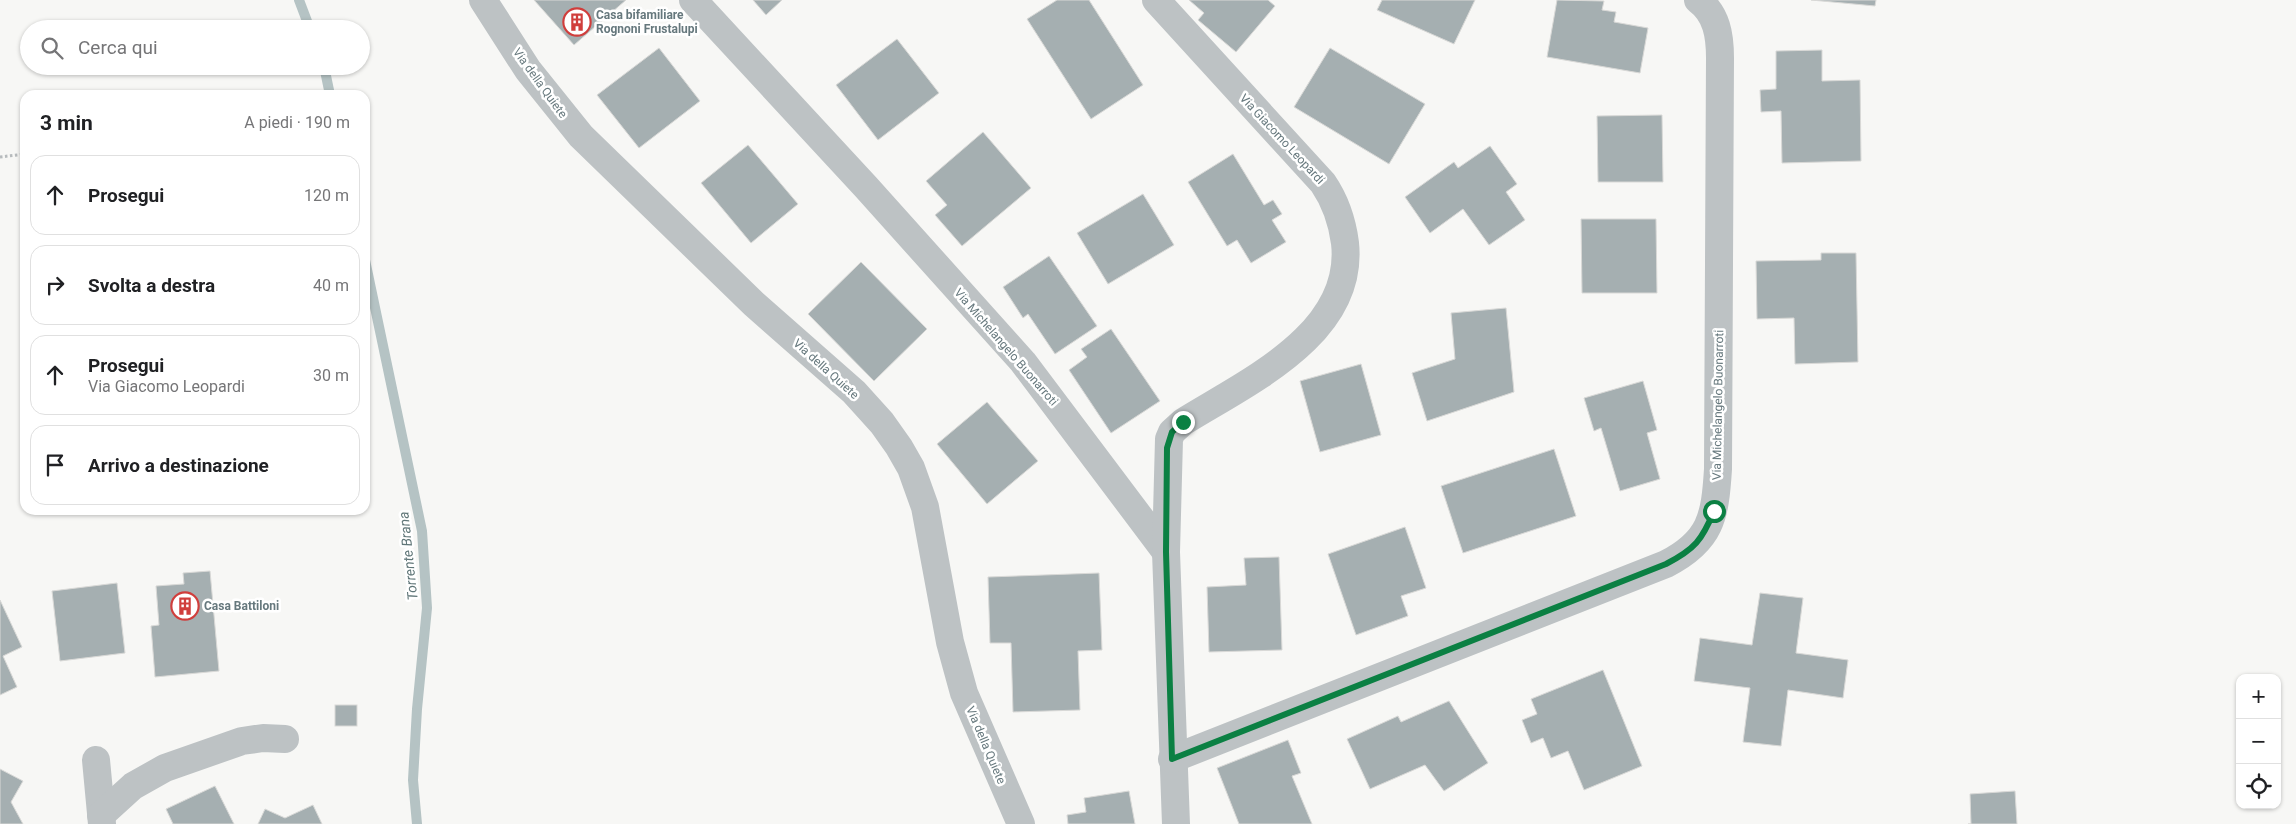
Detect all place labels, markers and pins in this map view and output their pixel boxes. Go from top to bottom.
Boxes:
building icon: Casa bifamiliare Rognoni Frustalupi [562,7,592,37]
place label: Casa bifamiliare Rognoni Frustalupi [596,8,698,36]
building icon: Casa Battiloni [170,591,200,621]
place label: Casa Battiloni [204,599,279,613]

